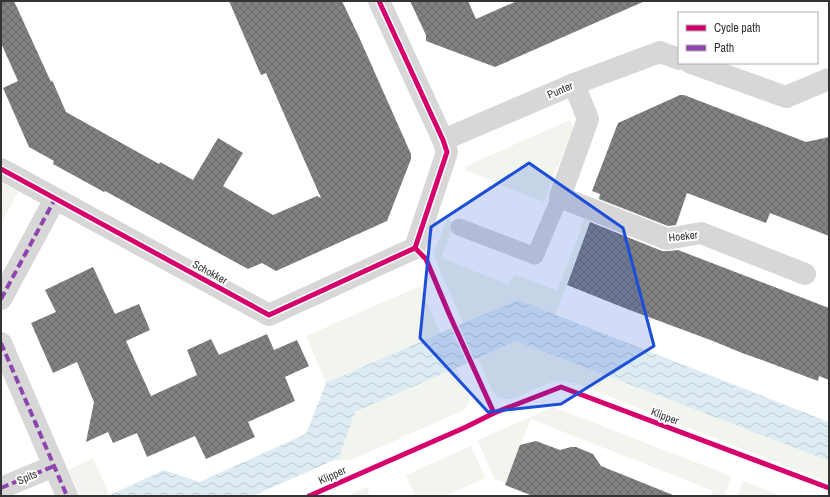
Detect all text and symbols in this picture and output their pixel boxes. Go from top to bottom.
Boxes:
legend [678,12,818,64]
text: Cycle path [714,20,761,36]
text: Path [714,40,734,56]
street label: Punter [545,78,575,102]
street label: Hoeker [668,228,698,244]
street label: Schokker [190,257,230,287]
street label: Klipper [649,404,681,428]
street label: Klipper [316,463,348,487]
street label: Spits [15,466,40,487]

